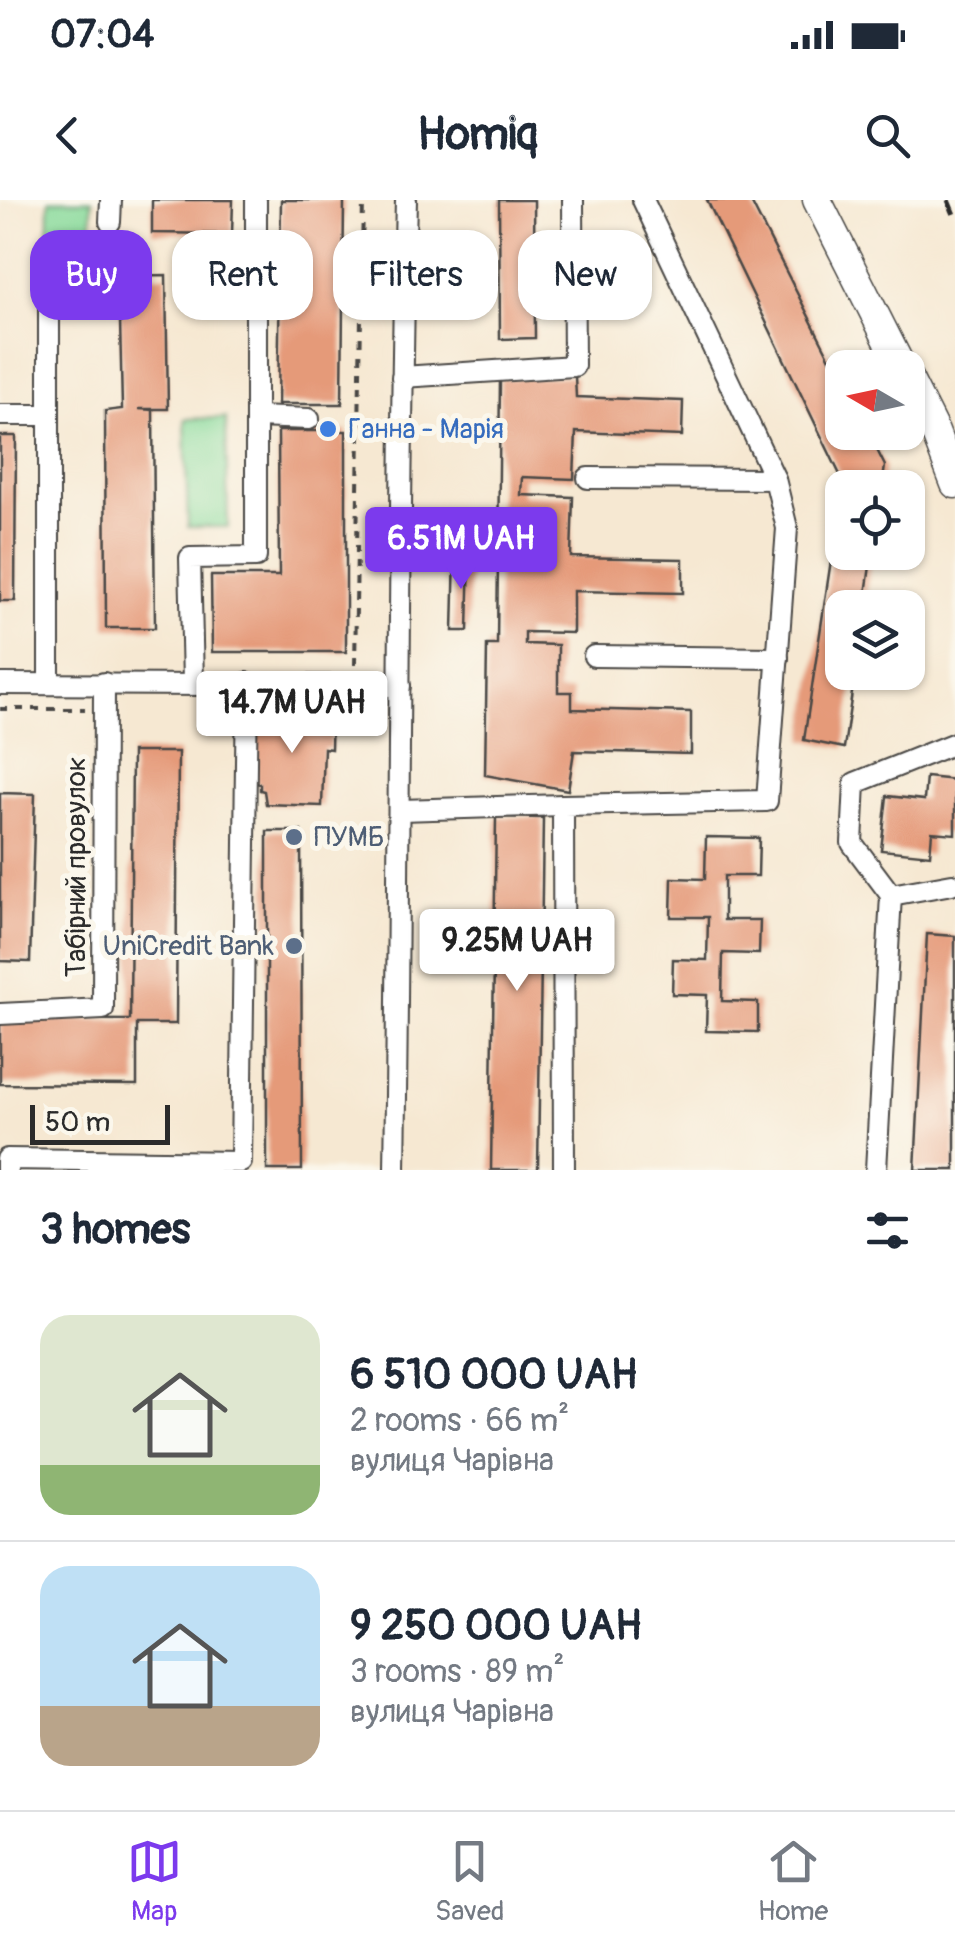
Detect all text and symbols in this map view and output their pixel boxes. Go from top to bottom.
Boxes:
text: 07:04 [50,11,154,59]
text: Homiq [417,107,538,163]
icon: back [40,108,95,163]
icon: search [860,108,915,163]
chip: Buy [30,230,152,320]
chip: Rent [172,230,313,320]
chip: Filters [333,230,498,320]
chip: New [518,230,652,320]
north arrow [825,350,925,450]
map controls [825,350,925,690]
place label: Ганна - Марія [348,412,504,447]
marker: Ганна - Марія [317,418,339,440]
button: locate [825,470,925,570]
pin: 6.51M UAH [347,507,575,592]
text: 6.51M UAH [387,519,535,559]
button: layers [825,590,925,690]
pin: 14.7M UAH [178,671,406,756]
text: 14.7M UAH [218,683,366,723]
street label: Табірний провулок [59,757,94,977]
place label: ПУМБ [314,820,385,855]
marker: ПУМБ [283,826,305,848]
pin: 9.25M UAH [403,909,631,994]
text: 9.25M UAH [442,921,592,961]
place label: UniCredit Bank [102,929,274,964]
marker: UniCredit Bank [283,935,305,957]
scale bar [30,1100,170,1144]
text: 50 m [45,1105,110,1140]
icon: filters [860,1203,915,1258]
text: 3 homes [40,1204,190,1256]
text: 6 510 000 UAH [350,1349,637,1401]
icon: home [120,1355,240,1475]
text: 2 rooms · 66 m² [350,1401,569,1441]
text: вулиця Чарівна [350,1441,554,1481]
text: 9 250 000 UAH [350,1600,642,1652]
icon: home [120,1606,240,1726]
text: 3 rooms · 89 m² [350,1652,564,1692]
text: вулиця Чарівна [350,1692,554,1732]
tab: Map [127,1834,182,1929]
tab: Saved [435,1834,504,1929]
tab: Home [758,1834,828,1929]

